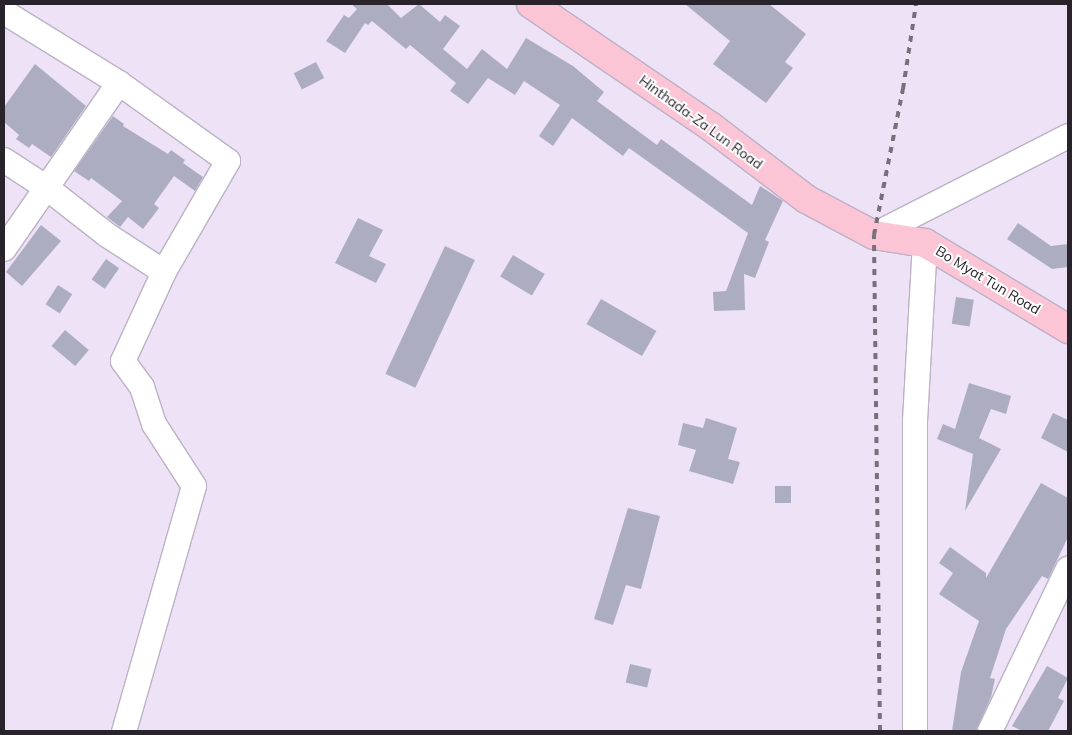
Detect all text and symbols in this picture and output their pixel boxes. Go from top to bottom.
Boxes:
street label: Hinthada-Za Lun Road [636,72,766,172]
street label: Bo Myat Tun Road [933,242,1043,318]

